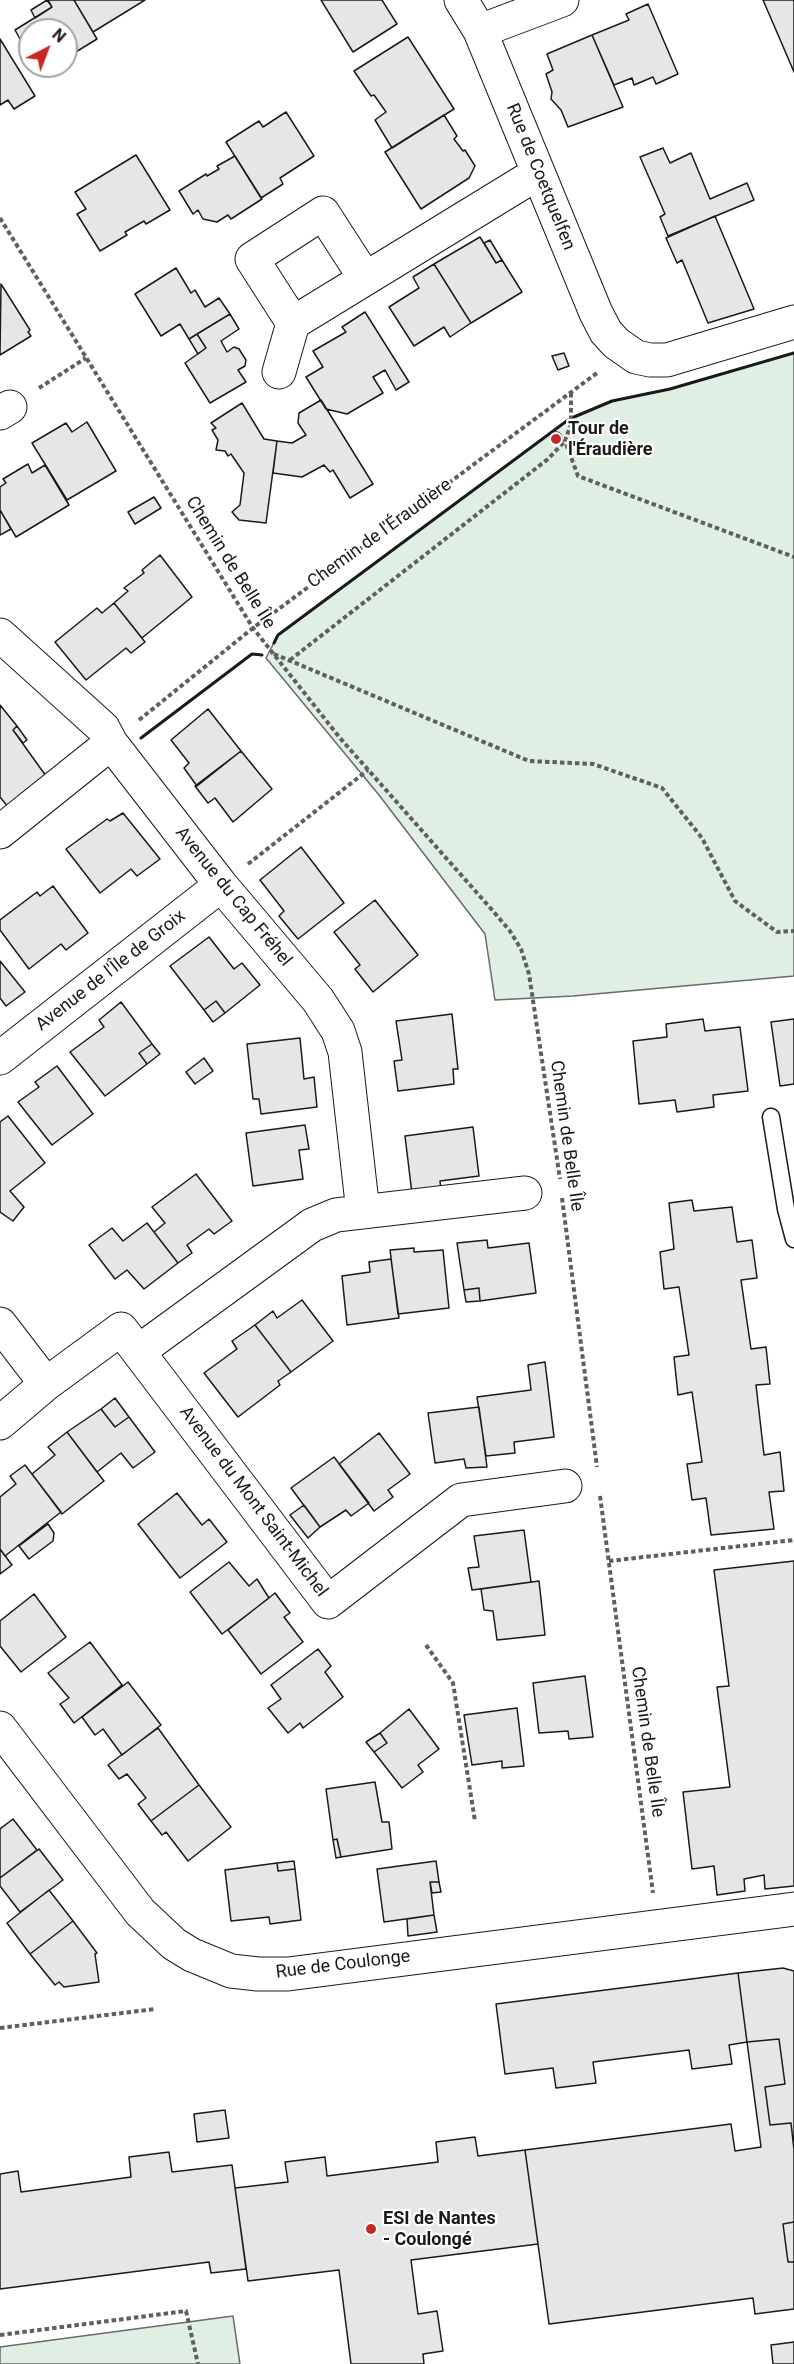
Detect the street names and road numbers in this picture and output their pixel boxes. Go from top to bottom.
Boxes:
street label: Rue de Coetquelfen [501,101,579,253]
street label: Chemin de l'Éraudière [304,475,456,593]
street label: Chemin de Belle Île [181,493,279,633]
street label: Avenue du Cap Fréhel [170,823,296,971]
street label: Avenue de l'Île de Groix [32,906,190,1036]
street label: Chemin de Belle Île [545,1059,587,1213]
street label: Avenue du Mont Saint-Michel [174,1402,332,1602]
street label: Chemin de Belle Île [626,1665,668,1819]
street label: Rue de Coulonge [275,1946,411,1984]

